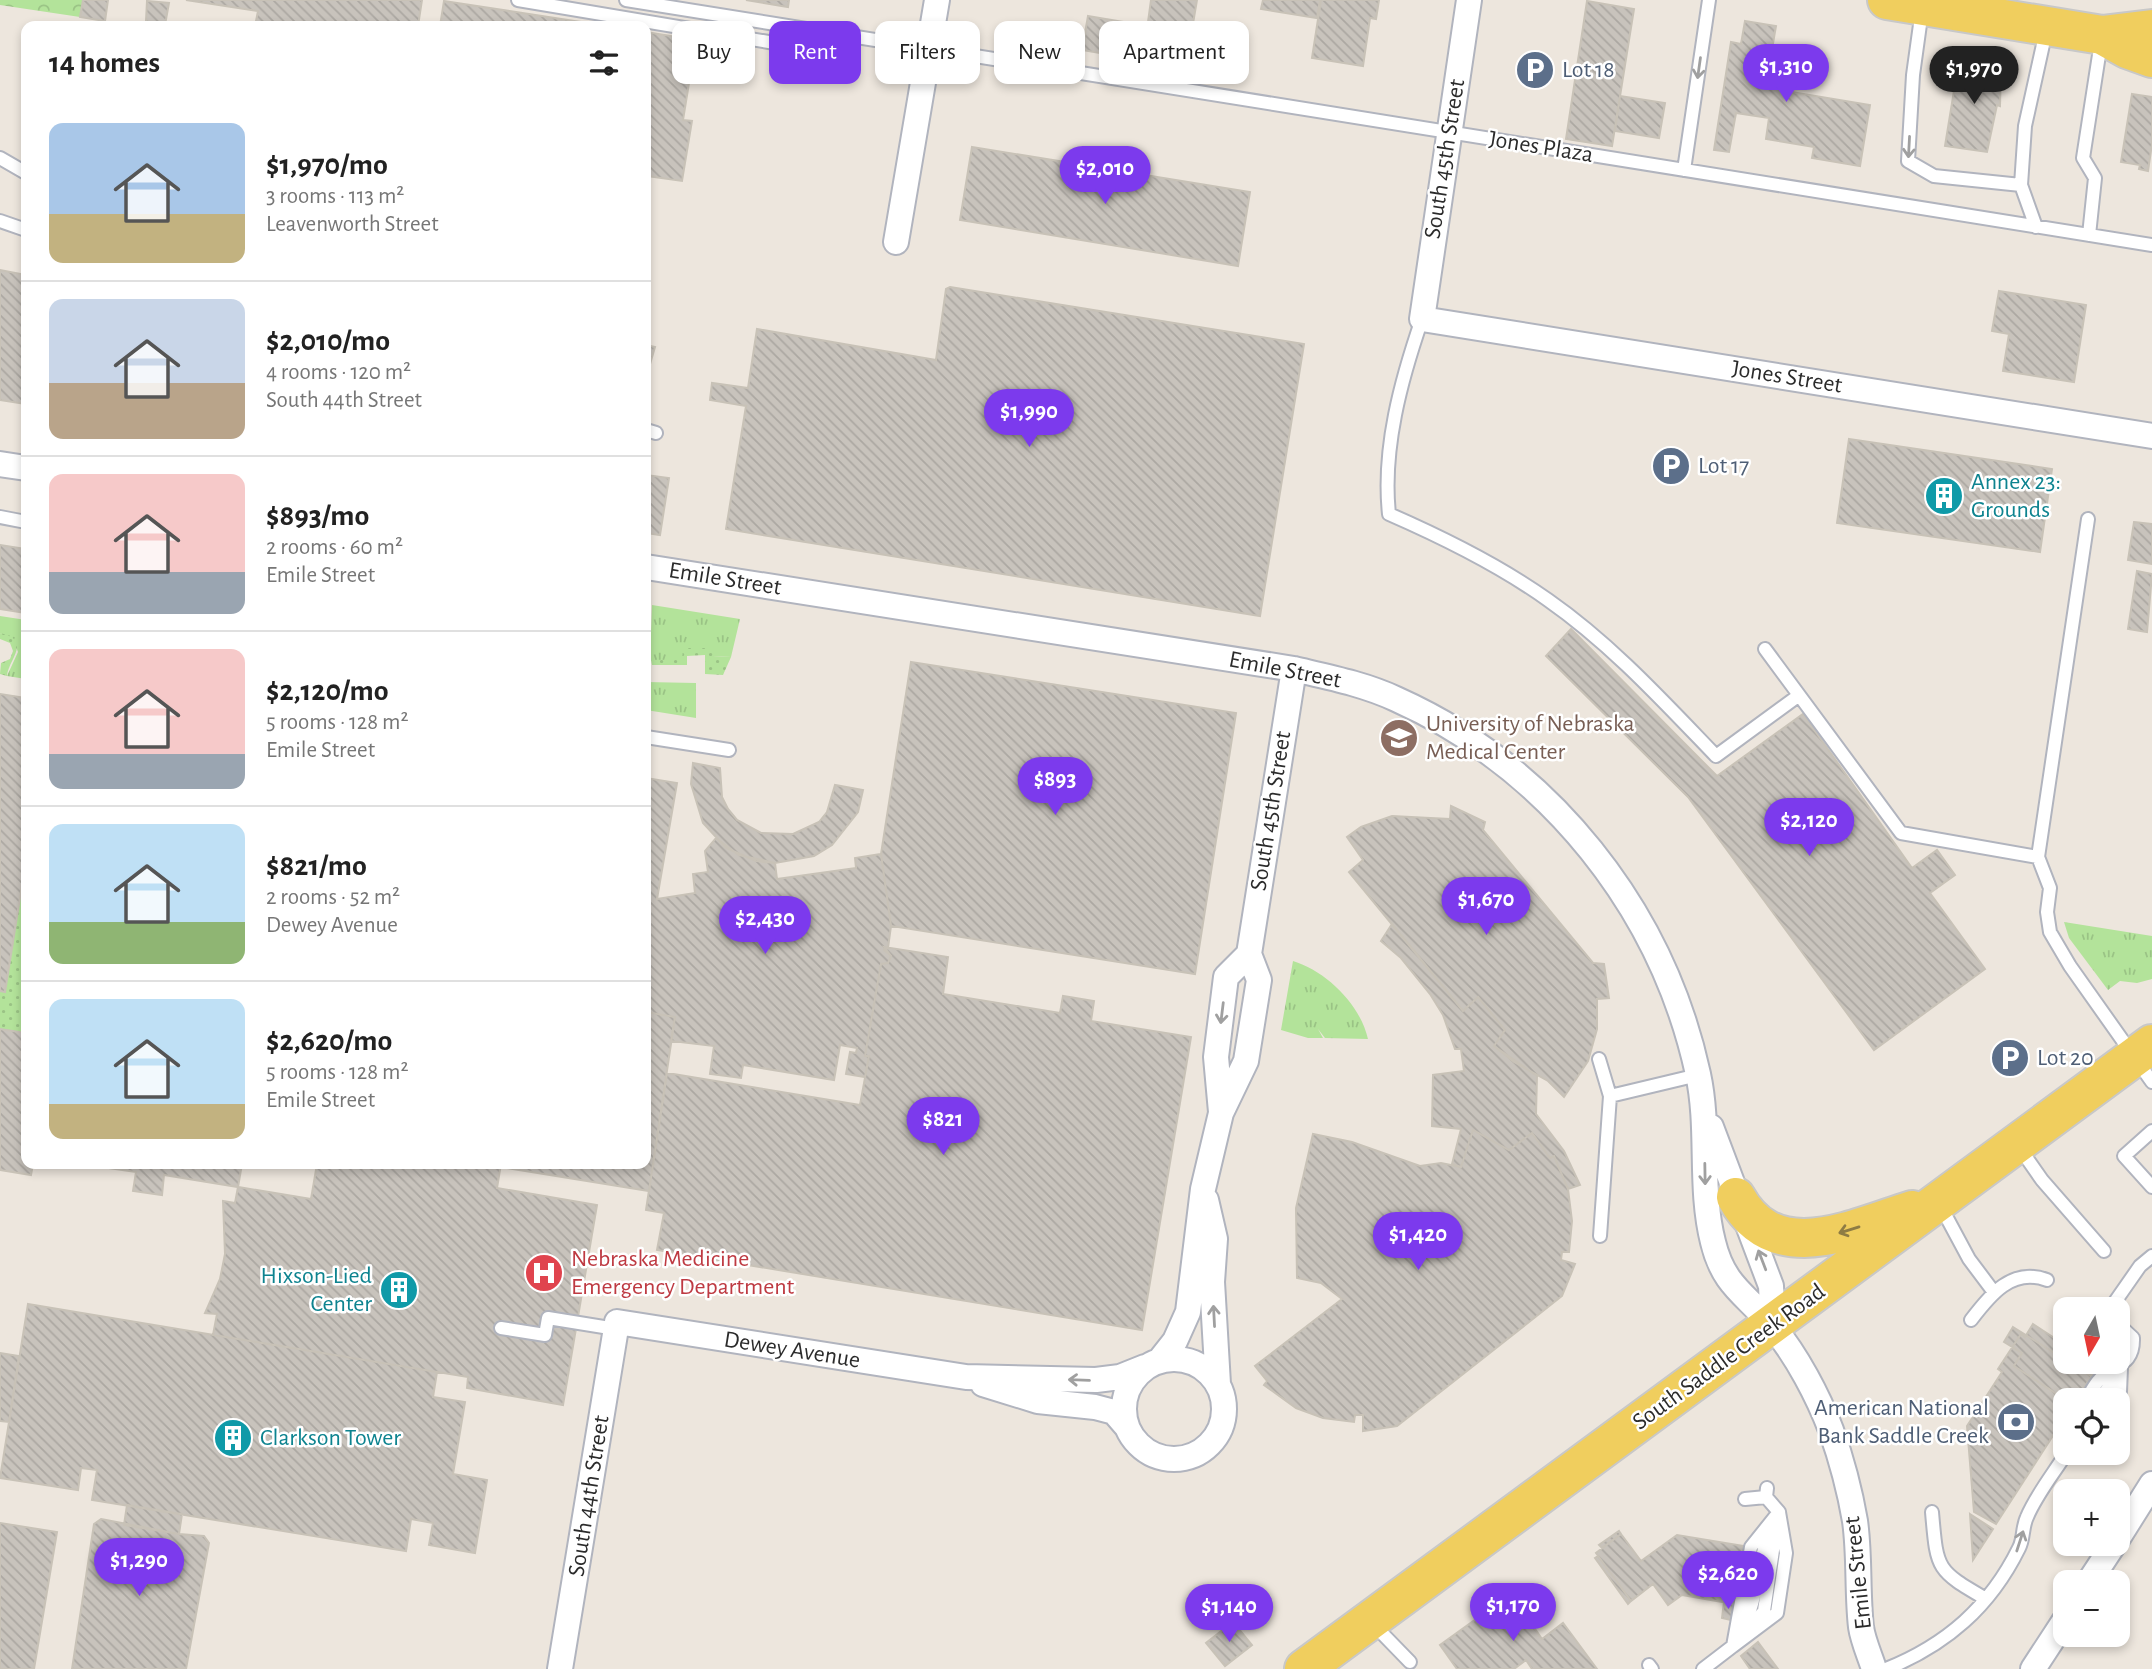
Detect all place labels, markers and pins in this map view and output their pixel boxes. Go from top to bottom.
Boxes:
pin: $1,310 [1729,44,1843,104]
pin: $1,970 [1917,46,2031,106]
parking icon: Lot 18 [1514,49,1556,91]
place label: Lot 18 [1562,58,1615,82]
pin: $2,010 [1048,146,1162,206]
pin: $1,990 [972,390,1086,449]
parking icon: Lot 17 [1650,445,1692,487]
place label: Lot 17 [1698,454,1749,478]
place label: Annex 23: Grounds [1971,470,2061,522]
building icon: Annex 23: Grounds [1923,475,1965,517]
place label: University of Nebraska Medical Center [1426,712,1635,764]
school or university icon: University of Nebraska Medical Center [1378,717,1420,759]
pin: $893 [1014,758,1096,817]
pin: $2,120 [1752,798,1866,858]
pin: $1,670 [1429,878,1543,937]
pin: $2,430 [708,897,822,956]
parking icon: Lot 20 [1989,1037,2031,1079]
place label: Lot 20 [2037,1046,2094,1070]
pin: $821 [902,1098,984,1157]
pin: $1,420 [1361,1212,1475,1272]
place label: Nebraska Medicine Emergency Department [571,1247,795,1299]
hospital icon: Nebraska Medicine Emergency Department [523,1252,565,1294]
place label: Hixson-Lied Center [261,1264,372,1316]
building icon: Hixson-Lied Center [378,1269,420,1311]
place label: American National Bank Saddle Creek [1814,1396,1989,1448]
bank icon: American National Bank Saddle Creek [1995,1401,2037,1443]
building icon: Clarkson Tower [212,1417,254,1459]
place label: Clarkson Tower [260,1426,401,1450]
pin: $1,290 [82,1538,196,1598]
pin: $2,620 [1671,1552,1785,1611]
pin: $1,140 [1172,1584,1286,1644]
pin: $1,170 [1456,1584,1570,1643]

